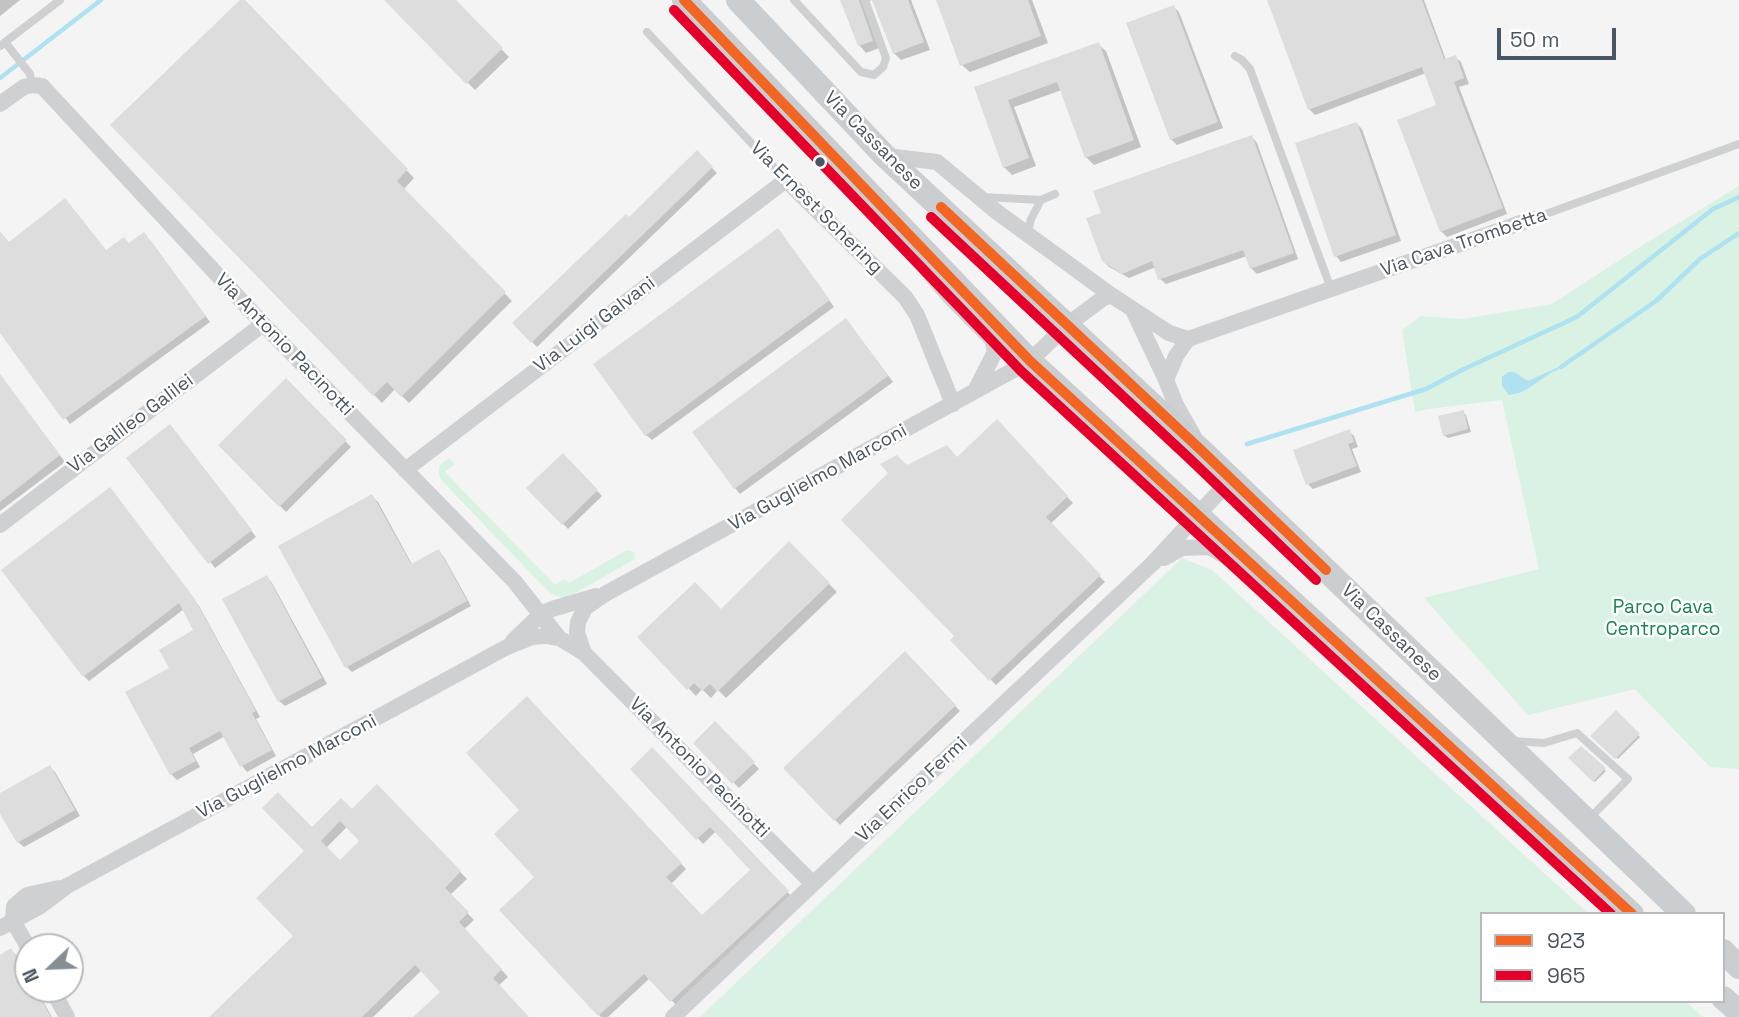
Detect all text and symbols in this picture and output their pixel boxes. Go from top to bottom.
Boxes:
scale bar [1501,14,1620,58]
text: 50 m [1510,26,1560,53]
street label: Via Cassanese [819,87,927,195]
street label: Via Ernest Schering [745,137,887,279]
unlabelled marker [813,155,827,169]
street label: Via Cava Trombetta [1378,204,1550,282]
street label: Via Antonio Pacinotti [210,269,358,421]
street label: Via Luigi Galvani [530,272,660,378]
street label: Via Galileo Galilei [64,370,198,478]
street label: Via Guglielmo Marconi [725,419,911,537]
street label: Via Cassanese [1336,580,1446,686]
park label: Parco Cava Centroparco [1605,597,1721,641]
street label: Via Antonio Pacinotti [624,693,774,843]
street label: Via Guglielmo Marconi [193,710,381,824]
street label: Via Enrico Fermi [852,733,972,847]
legend [1480,912,1725,1003]
text: 923 [1547,927,1585,954]
north arrow [14,933,84,1003]
text: 965 [1547,962,1585,989]
text: N [17,965,45,986]

